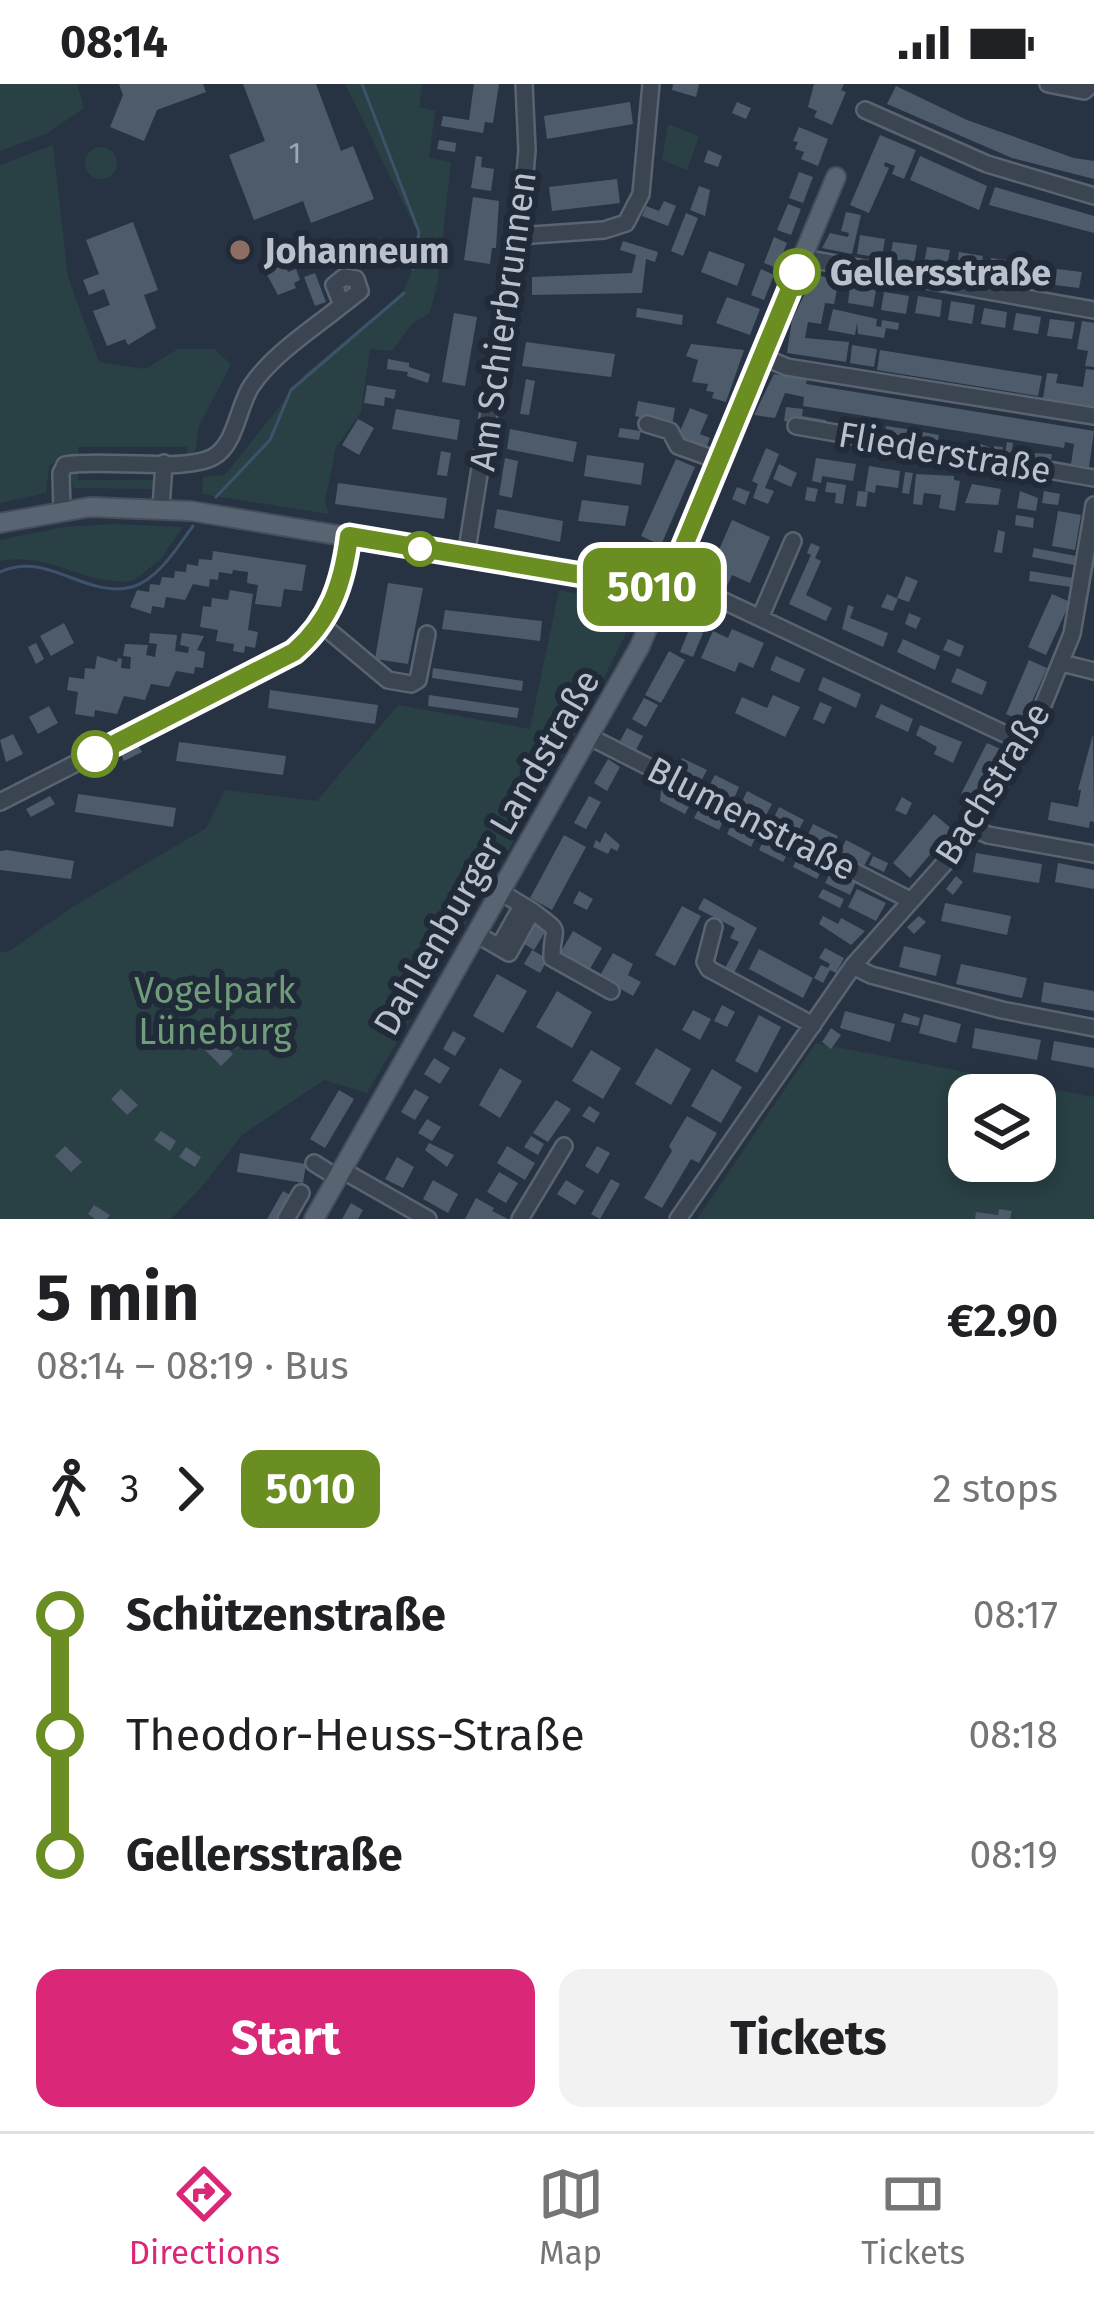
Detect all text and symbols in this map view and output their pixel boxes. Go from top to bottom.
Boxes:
text: 08:14 [60,15,168,69]
house number: 1 [289,135,302,171]
street label: Am Schierbrunnen [460,169,546,474]
place label: Johanneum [263,229,449,273]
marker: Johanneum [227,237,253,263]
marker: Gellersstraße [775,250,819,294]
place label: Gellersstraße [830,251,1051,295]
street label: Fliederstraße [835,413,1055,493]
unlabelled marker [404,533,436,565]
line badge: 5010 [568,548,736,626]
text: 5010 [607,562,697,612]
street label: Dahlenburger Landstraße [364,662,609,1043]
street label: Bachstraße [926,694,1060,873]
unlabelled marker [73,732,117,776]
street label: Blumenstraße [640,748,863,890]
park label: Vogelpark Lüneburg [134,969,296,1054]
map controls [948,1074,1056,1182]
button: layers [948,1074,1056,1182]
text: 5 min [36,1258,199,1337]
text: €2.90 [947,1294,1058,1348]
text: 08:14 – 08:19 · Bus [36,1343,349,1389]
icon: walk [36,1456,102,1522]
icon: forward [157,1456,223,1522]
text: 5010 [265,1464,356,1514]
text: 3 [120,1466,139,1512]
text: 2 stops [932,1466,1058,1512]
text: Schützenstraße [126,1588,446,1642]
text: 08:17 [973,1592,1058,1638]
text: Theodor-Heuss-Straße [126,1708,585,1762]
text: 08:18 [969,1712,1058,1758]
text: Gellersstraße [126,1828,402,1882]
text: 08:19 [970,1832,1058,1878]
button: Start [36,1969,535,2107]
button: Tickets [559,1969,1058,2107]
tab: Directions [129,2161,280,2273]
tab: Map [538,2161,604,2273]
tab: Tickets [861,2161,965,2273]

